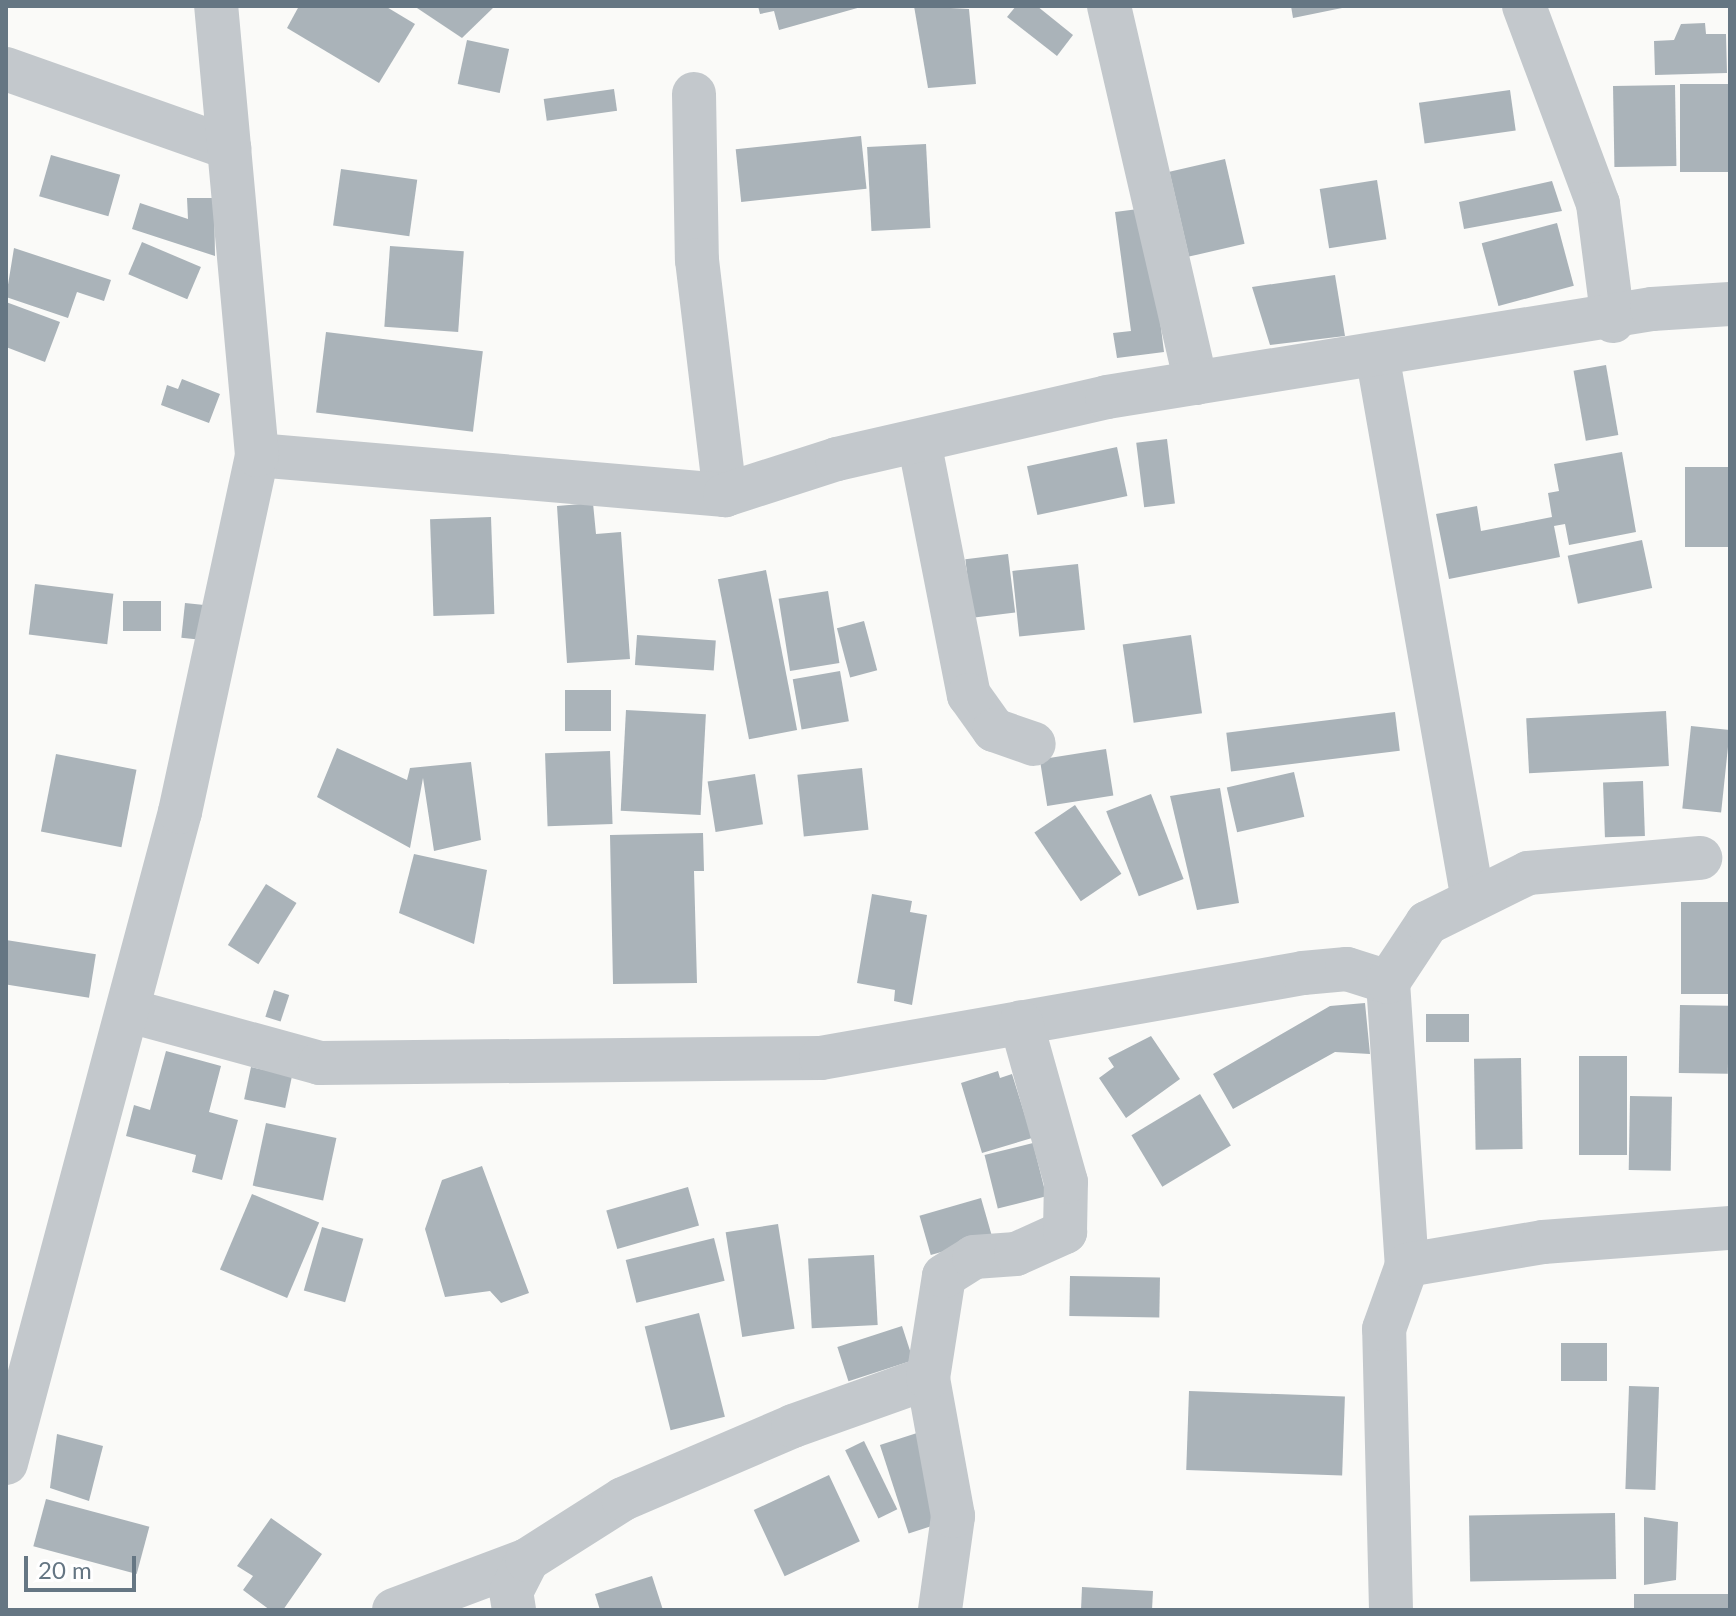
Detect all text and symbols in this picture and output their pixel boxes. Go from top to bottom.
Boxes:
scale bar [28,1540,140,1590]
text: 20 m [38,1555,92,1584]

